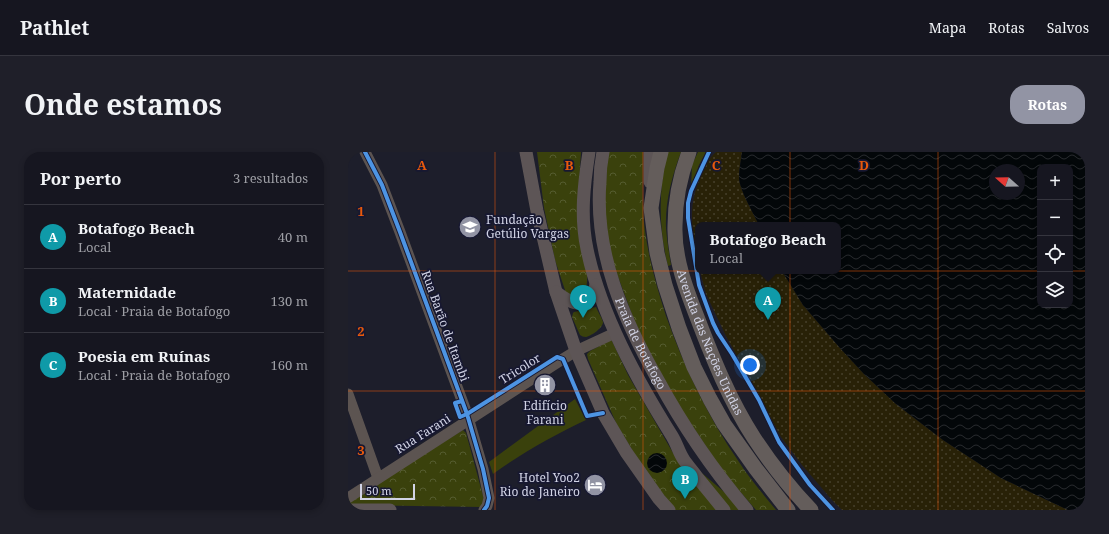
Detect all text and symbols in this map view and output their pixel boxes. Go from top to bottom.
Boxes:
text: Pathlet [20,15,89,41]
text: Mapa [929,18,966,37]
text: Rotas [988,18,1025,37]
text: Salvos [1047,18,1089,37]
text: Onde estamos [24,85,222,123]
button: Rotas [1010,85,1085,124]
text: A [417,156,427,174]
text: B [565,156,574,174]
text: C [712,156,721,174]
text: D [859,156,869,174]
north arrow [989,164,1025,200]
map controls [1037,164,1073,308]
button: + [1037,164,1073,200]
text: Por perto [40,167,122,190]
text: 3 resultados [233,169,308,187]
button: − [1037,200,1073,236]
text: 1 [357,202,365,220]
place label: Fundação Getúlio Vargas [486,211,569,242]
school or university icon: Fundação Getúlio Vargas [457,214,483,240]
text: Botafogo Beach [78,218,195,238]
popup [695,222,841,274]
text: A [48,228,58,246]
text: 40 m [278,228,308,246]
text: Botafogo Beach [710,229,826,249]
button: locate [1037,236,1073,272]
text: Local [78,238,111,256]
text: Local [710,249,743,267]
street label: Avenida das Nações Unidas [673,267,748,418]
street label: Rua Barão de Itambi [417,268,474,384]
button: layers [1037,272,1073,308]
text: Maternidade [78,282,176,302]
pin: C [570,285,596,318]
pin: A [755,287,781,320]
text: B [49,292,57,310]
text: 130 m [271,292,308,310]
street label: Praia de Botafogo [611,295,671,392]
text: Local · Praia de Botafogo [78,302,230,320]
text: 2 [357,322,365,340]
text: Poesia em Ruínas [78,346,210,366]
street label: Tricolor [496,349,544,388]
your location [740,355,760,375]
text: C [49,356,57,374]
text: 160 m [271,356,308,374]
text: Local · Praia de Botafogo [78,366,230,384]
building icon: Edifício Farani [532,372,558,398]
place label: Edifício Farani [523,397,567,428]
street label: Rua Farani [392,410,454,457]
text: 3 [357,441,365,459]
pin: B [672,466,698,499]
place label: Hotel Yoo2 Rio de Janeiro [500,469,580,500]
hotel icon: Hotel Yoo2 Rio de Janeiro [582,472,608,498]
scale bar [360,482,415,501]
text: 50 m [366,483,392,498]

